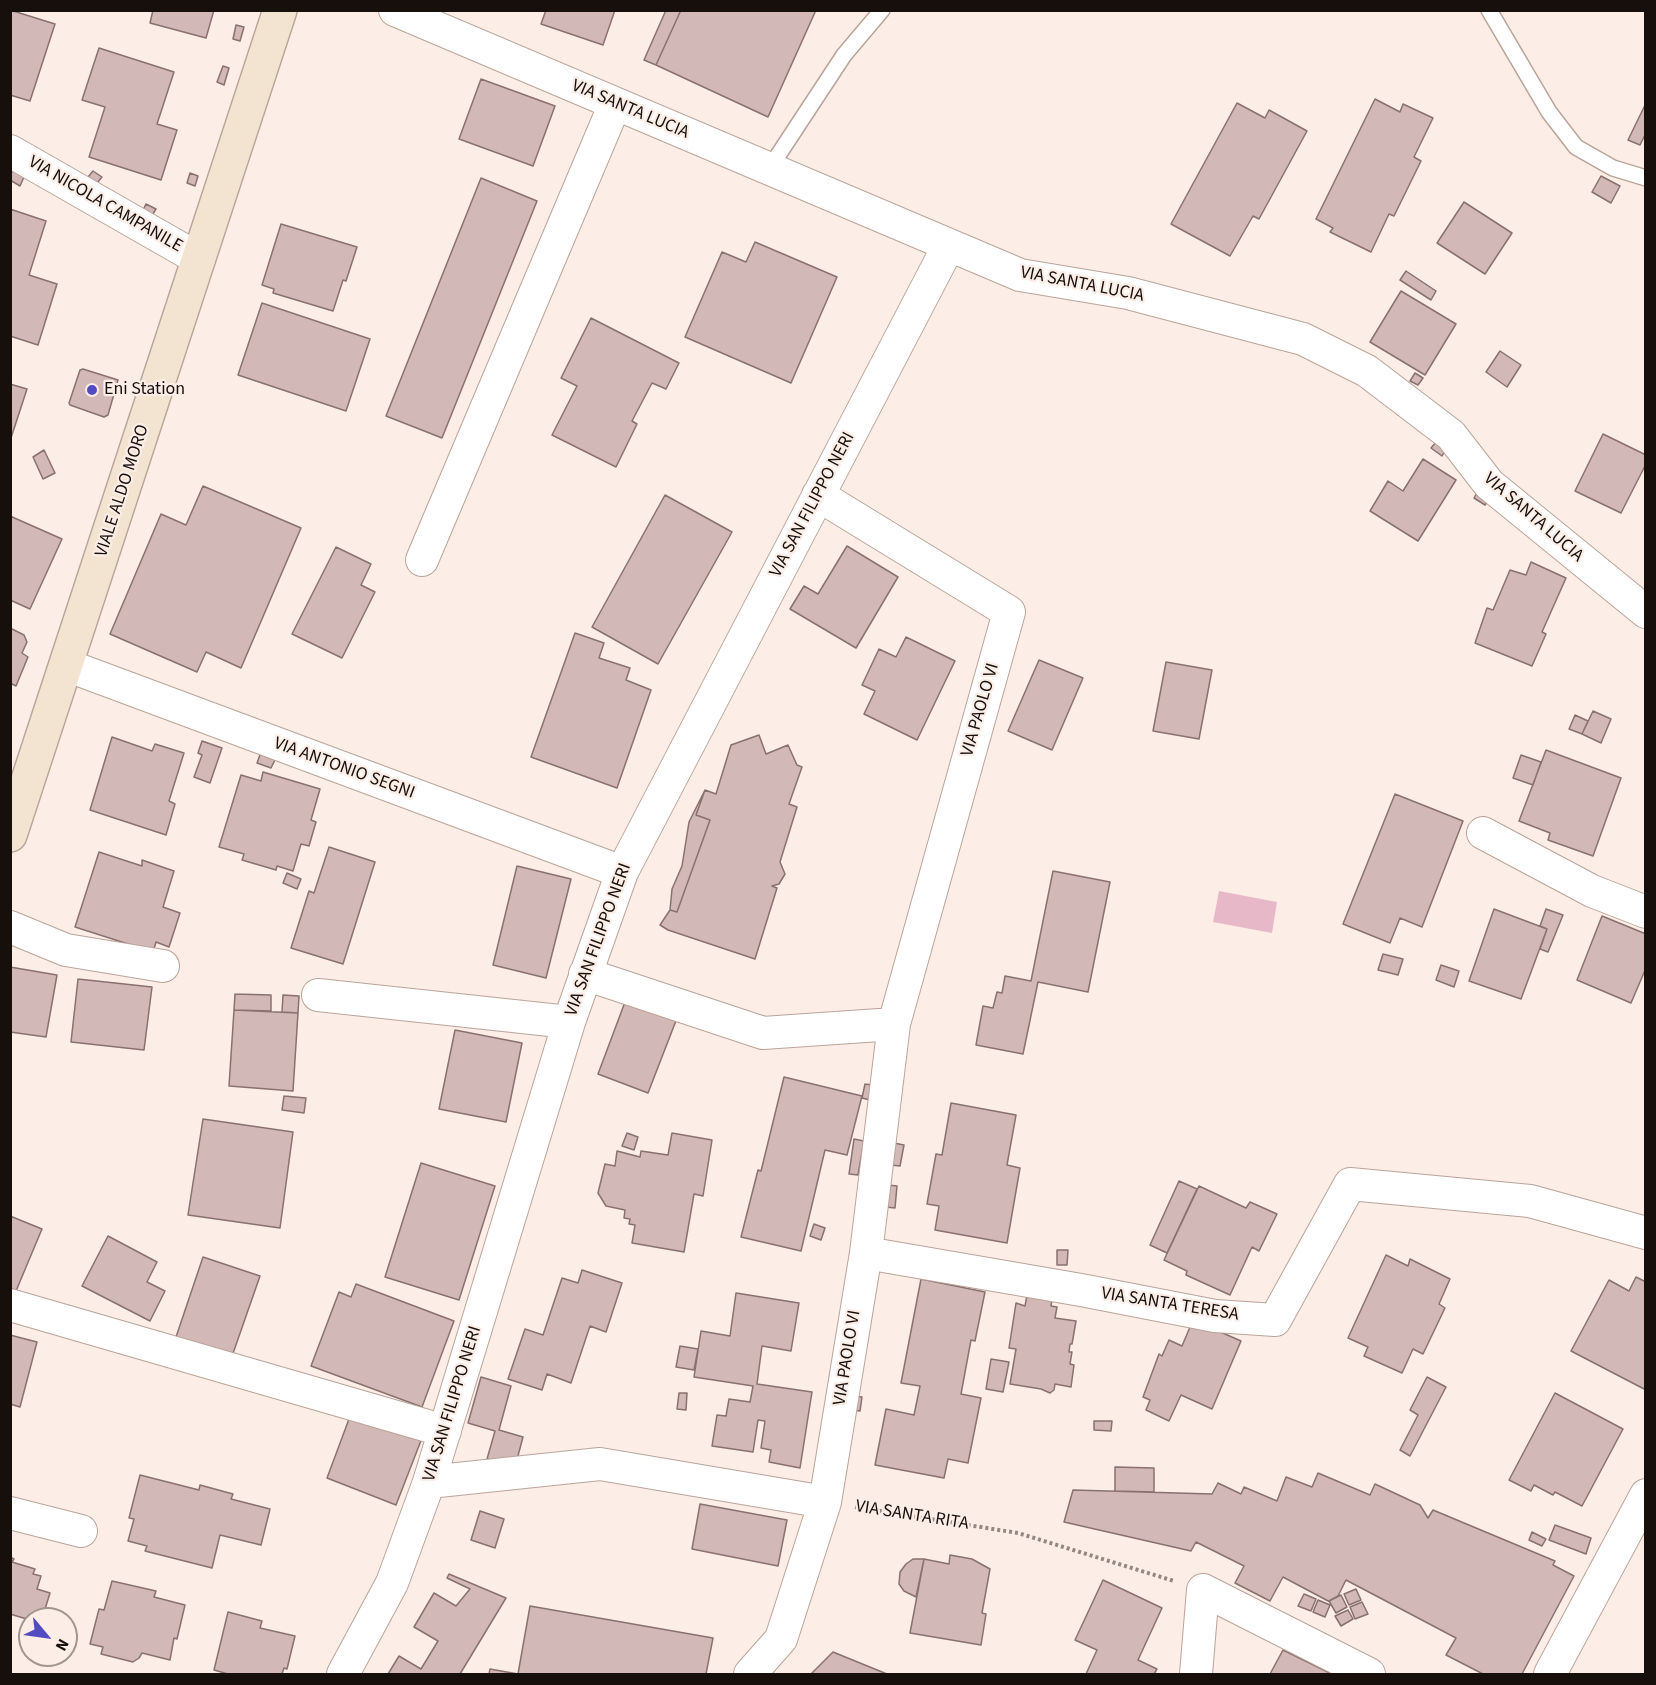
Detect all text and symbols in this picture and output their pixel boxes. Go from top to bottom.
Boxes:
street label: VIA SANTA LUCIA [568,76,692,144]
street label: VIA NICOLA CAMPANILE [24,152,186,258]
street label: VIA SANTA LUCIA [1018,262,1146,308]
place label: Eni Station [104,379,185,401]
marker: Eni Station [85,383,99,397]
street label: VIALE ALDO MORO [91,422,155,560]
street label: VIA SAN FILIPPO NERI [766,429,860,581]
street label: VIA SANTA LUCIA [1479,469,1587,567]
street label: VIA PAOLO VI [957,661,1005,759]
street label: VIA ANTONIO SEGNI [271,733,417,805]
street label: VIA SAN FILIPPO NERI [561,861,637,1019]
street label: VIA SANTA TERESA [1100,1283,1240,1327]
street label: VIA PAOLO VI [830,1309,866,1407]
street label: VIA SAN FILIPPO NERI [419,1324,487,1484]
street label: VIA SANTA RITA [854,1496,970,1536]
north arrow [18,1607,78,1667]
text: N [50,1635,74,1655]

